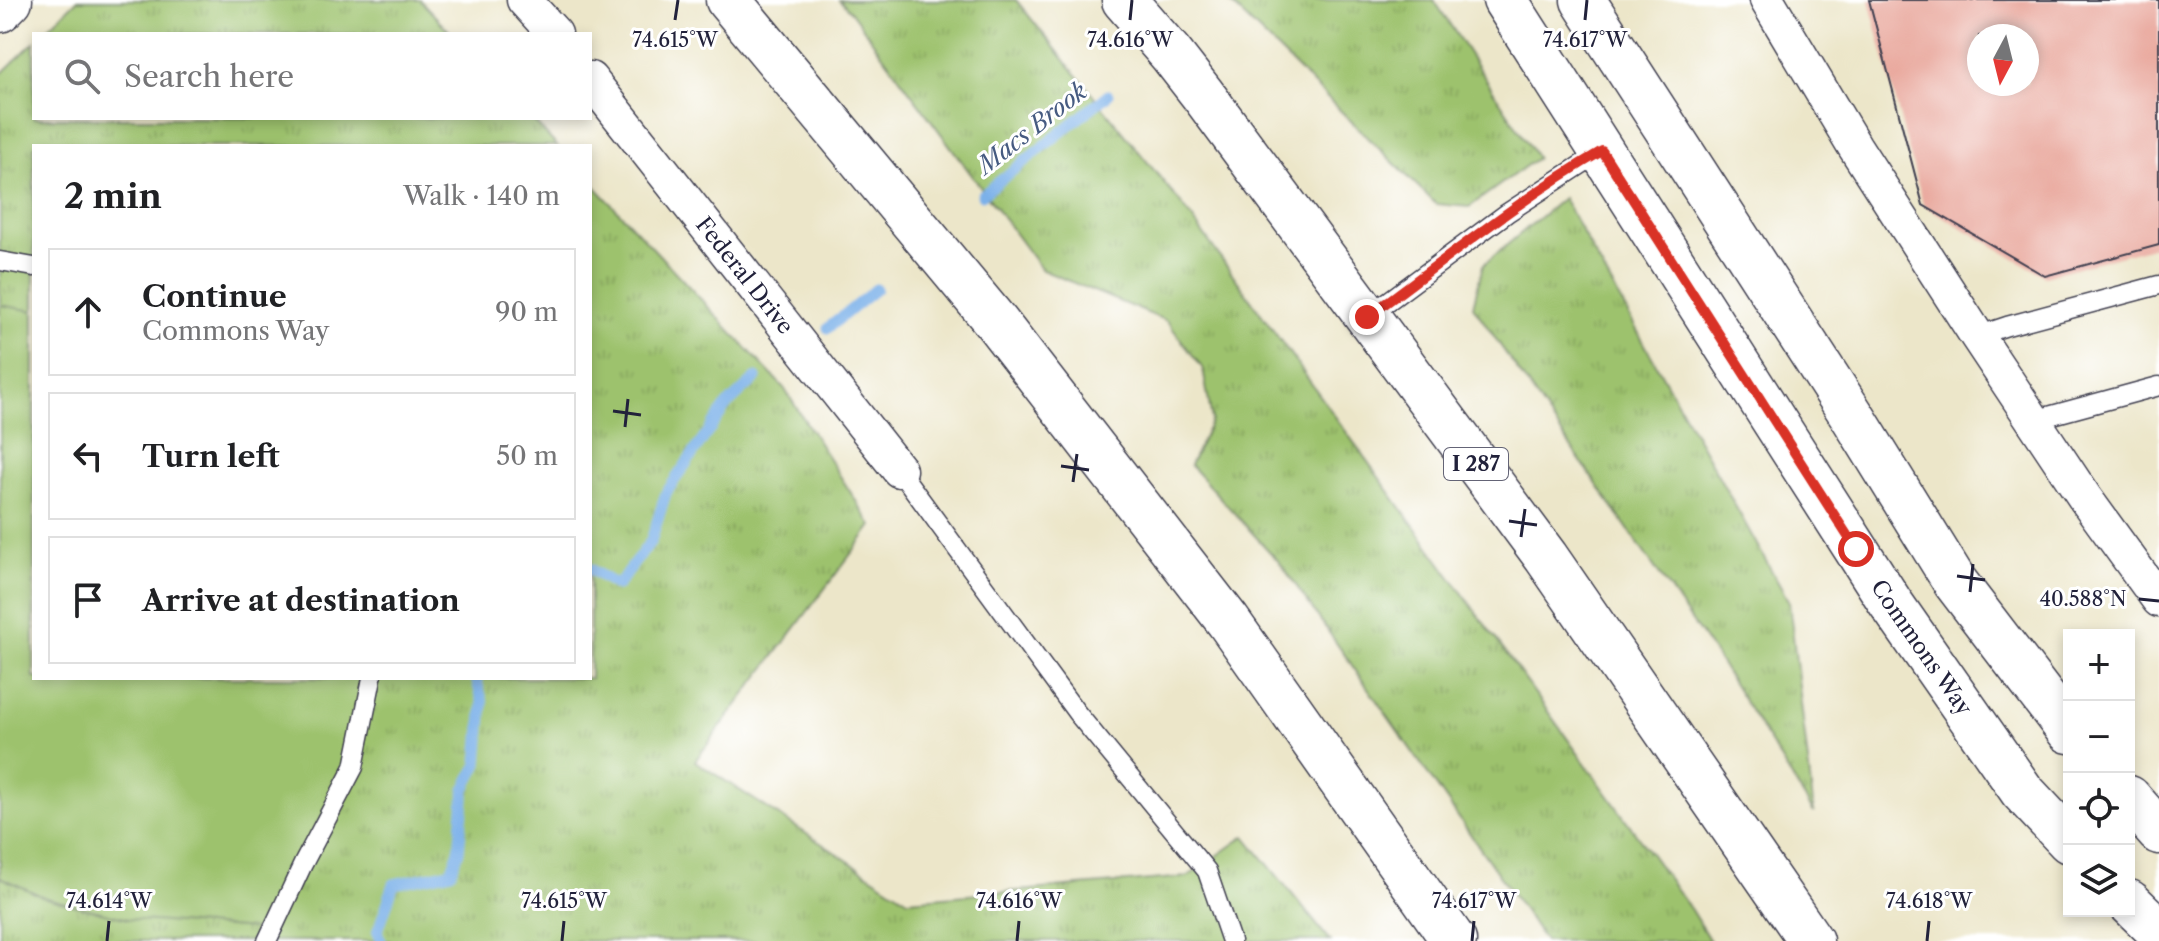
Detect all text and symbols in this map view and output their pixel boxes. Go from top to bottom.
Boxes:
north arrow [1967,24,2039,96]
text: 74.615°W [632,28,719,52]
text: 74.616°W [1087,28,1174,52]
text: 74.617°W [1543,28,1628,52]
search box [32,32,592,120]
icon: search [60,54,104,98]
text: Search here [124,58,294,95]
water label: Macs Brook [969,76,1093,181]
text: 2 min [64,175,162,217]
text: Walk · 140 m [403,180,560,212]
street label: Federal Drive [690,211,800,339]
text: Continue [142,278,287,315]
icon: ahead [66,290,110,334]
text: 90 m [495,296,558,328]
route end [1349,299,1385,335]
text: Commons Way [142,315,330,347]
icon: left [66,434,110,478]
text: Turn left [142,438,279,475]
text: 50 m [496,440,558,472]
road number: I 287 [1444,448,1508,480]
route start [1838,531,1874,567]
street label: Commons Way [1866,575,1979,721]
icon: arrive [66,578,110,622]
text: Arrive at destination [142,582,460,619]
text: 40.588°N [2040,587,2126,611]
map controls [2063,629,2135,917]
button: + [2063,629,2135,701]
button: − [2063,701,2135,773]
button: locate [2063,773,2135,845]
button: layers [2063,845,2135,917]
text: 74.614°W [66,889,153,913]
text: 74.615°W [521,889,608,913]
text: 74.616°W [976,889,1063,913]
text: 74.617°W [1432,889,1517,913]
text: 74.618°W [1886,889,1973,913]

